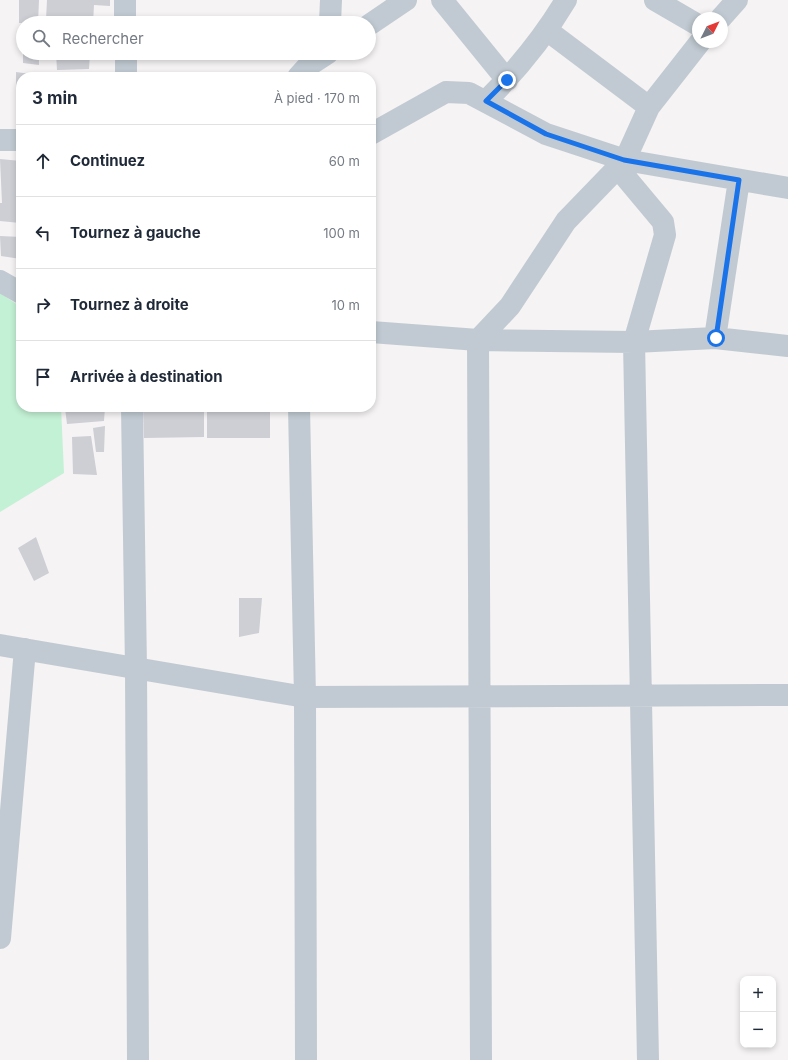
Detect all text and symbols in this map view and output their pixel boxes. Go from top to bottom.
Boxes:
north arrow [692,12,728,48]
search box [16,16,376,60]
icon: search [30,27,52,49]
text: Rechercher [62,29,144,48]
route end [498,71,516,89]
text: 3 min [32,88,78,108]
text: À pied · 170 m [274,90,360,106]
icon: ahead [32,150,54,172]
text: Continuez [70,151,145,170]
text: 60 m [329,153,360,169]
icon: left [32,222,54,244]
text: Tournez à gauche [70,223,201,242]
text: 100 m [323,225,360,241]
icon: right [32,294,54,316]
text: Tournez à droite [70,295,189,314]
text: 10 m [331,297,360,313]
route start [707,329,725,347]
icon: arrive [32,366,54,388]
text: Arrivée à destination [70,367,223,386]
map controls [740,976,776,1048]
button: + [740,976,776,1012]
button: − [740,1012,776,1048]

